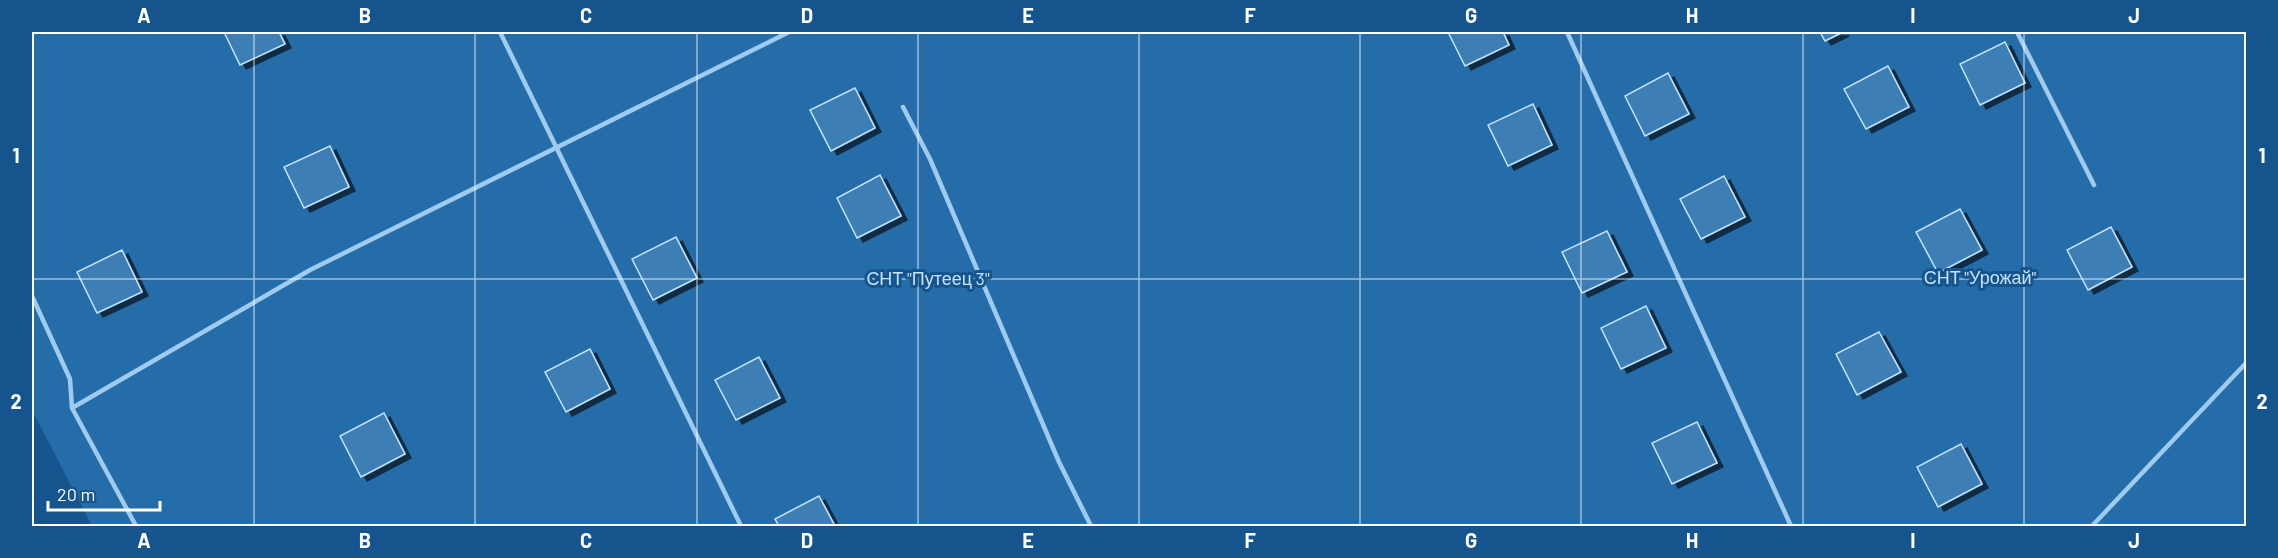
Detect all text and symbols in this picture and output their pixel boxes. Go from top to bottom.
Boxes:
text: A [137,3,151,27]
text: B [359,3,371,27]
text: C [580,3,592,27]
text: D [801,3,813,27]
text: E [1022,3,1034,27]
text: F [1244,3,1256,27]
text: G [1465,3,1477,27]
text: H [1686,3,1698,27]
text: I [1910,3,1916,27]
text: J [2128,3,2140,27]
text: 1 [12,143,20,167]
text: 1 [2258,143,2266,167]
park label: СНТ "Урожай" [1924,266,2037,288]
park label: СНТ "Путеец 3" [866,267,990,289]
text: 2 [10,389,22,413]
text: 2 [2256,389,2268,413]
scale bar [48,474,160,512]
text: 20 m [57,483,95,505]
text: A [137,528,151,552]
text: B [359,528,371,552]
text: C [580,528,592,552]
text: D [801,528,813,552]
text: E [1022,528,1034,552]
text: F [1244,528,1256,552]
text: G [1465,528,1477,552]
text: H [1686,528,1698,552]
text: I [1910,528,1916,552]
text: J [2128,528,2140,552]

